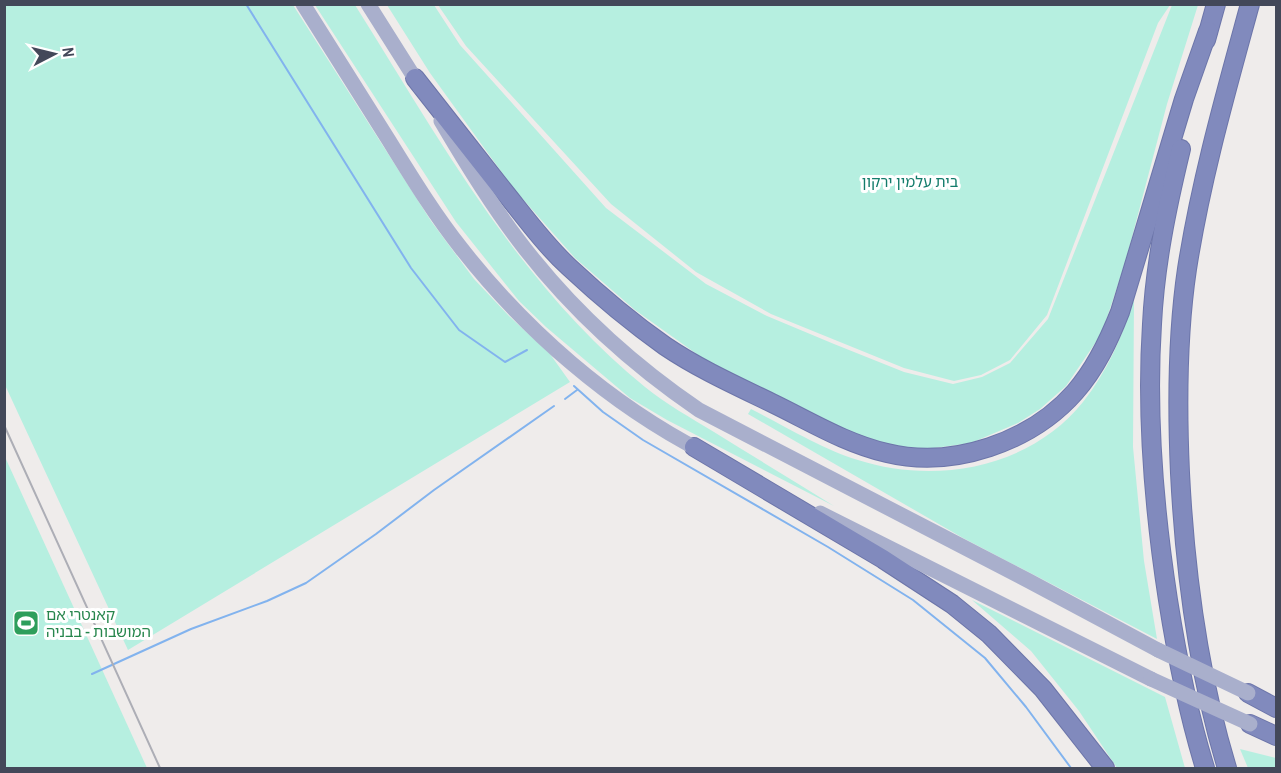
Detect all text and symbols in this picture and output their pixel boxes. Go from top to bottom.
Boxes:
north arrow [24,24,84,84]
text: N [57,46,80,58]
park label: בית עלמין ירקון [862,171,959,192]
place label: קאנטרי אם המושבות - בבניה [46,604,151,642]
sports icon: קאנטרי אם המושבות - בבניה [11,608,41,638]

